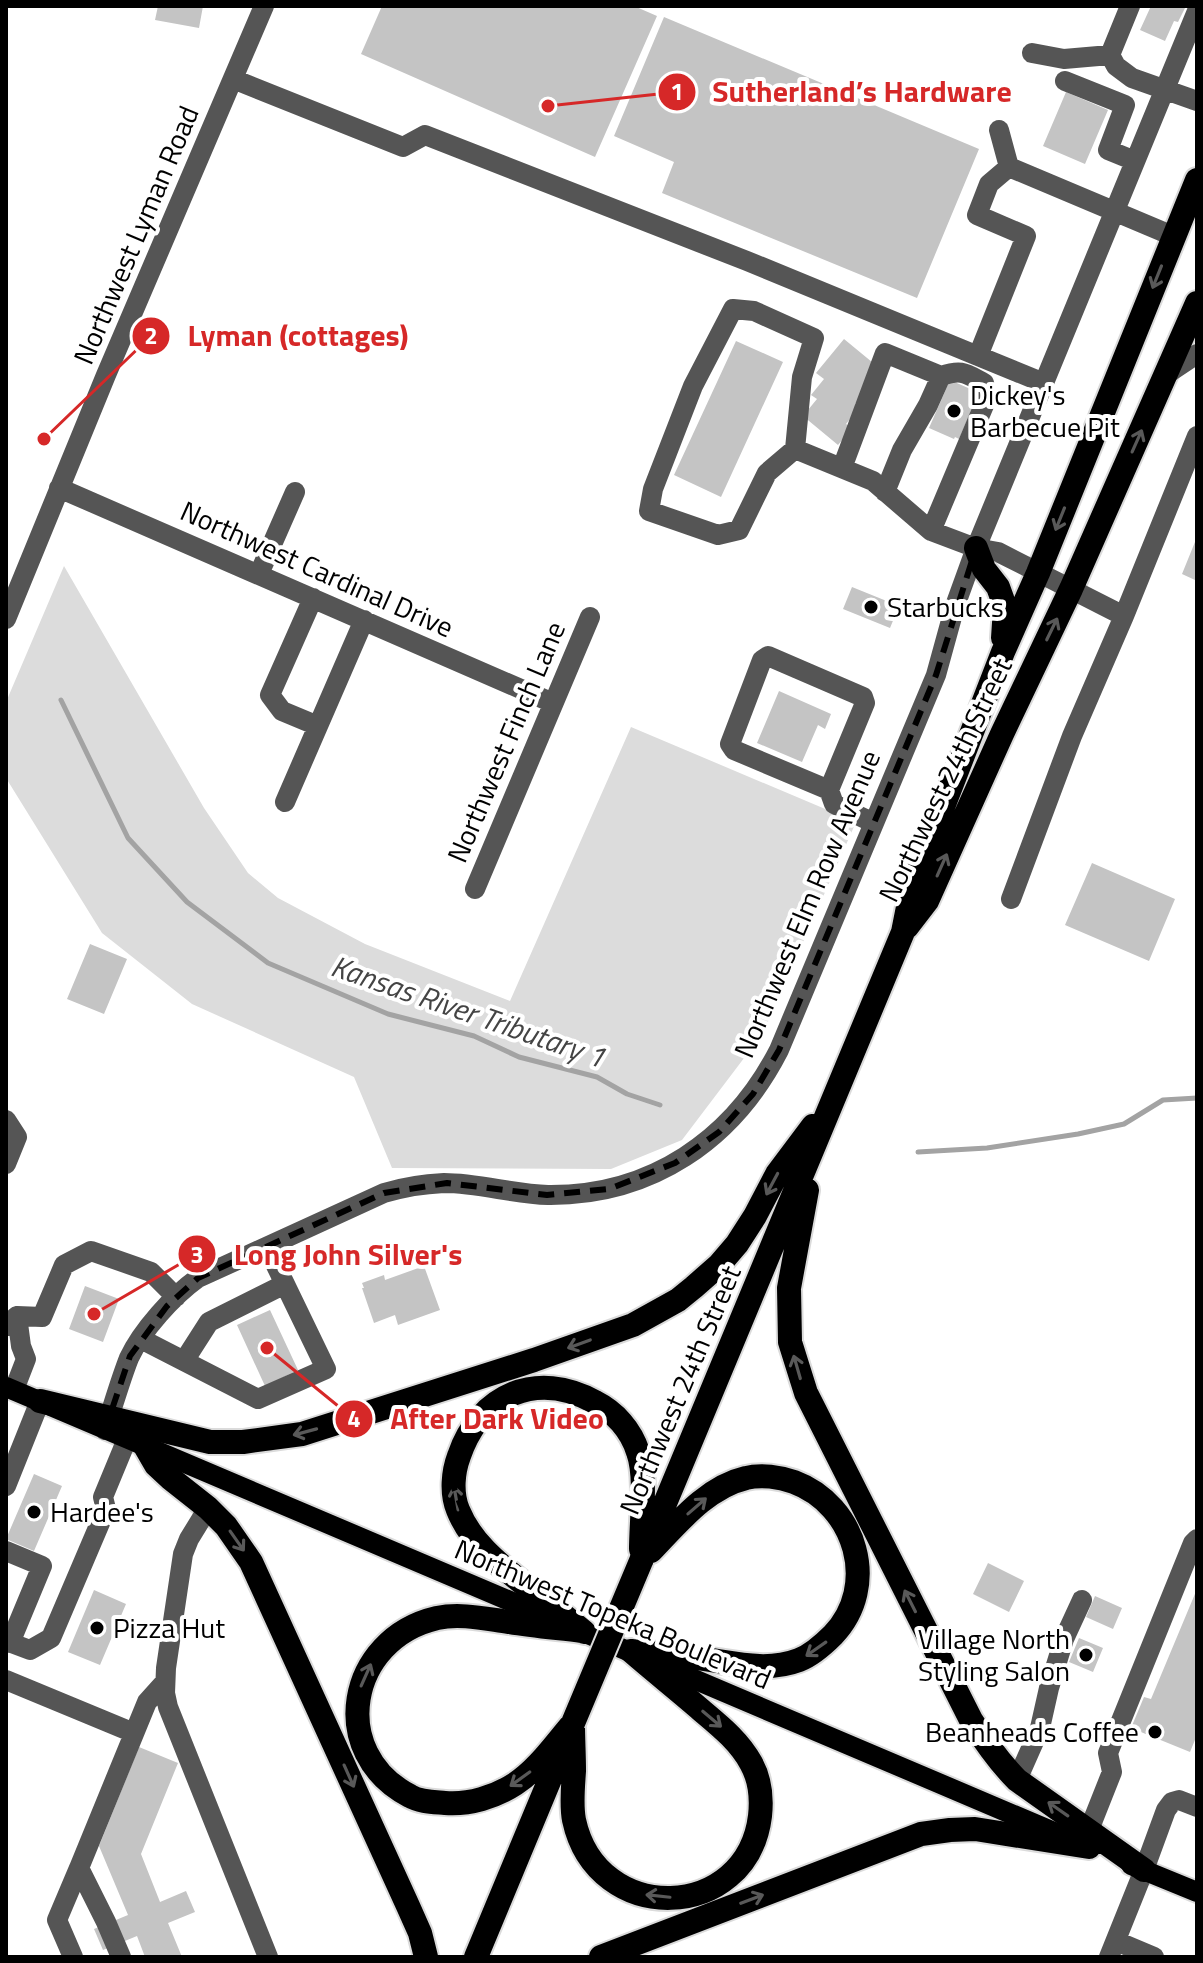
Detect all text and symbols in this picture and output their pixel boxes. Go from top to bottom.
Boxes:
callout: Sutherland’s Hardware [657,65,1028,119]
text: Sutherland’s Hardware [712,68,1012,114]
text: 1 [670,73,684,109]
street label: Northwest Lyman Road [62,99,209,371]
one-way arrow [1148,264,1163,289]
callout: Lyman (cottages) [131,309,424,363]
text: Lyman (cottages) [187,312,409,358]
text: 2 [144,317,158,353]
place label: Dickey's Barbecue Pit [970,373,1120,448]
marker: Dickey's Barbecue Pit [945,402,963,420]
one-way arrow [1130,430,1145,454]
street label: Northwest Cardinal Drive [174,489,461,648]
one-way arrow [1051,506,1066,531]
place label: Starbucks [887,585,1004,628]
marker: Starbucks [862,598,880,616]
street label: Northwest Finch Lane [435,615,576,869]
one-way arrow [1045,618,1060,642]
street label: Northwest 24th Street [867,650,1022,909]
street label: Northwest Elm Row Avenue [722,743,891,1064]
one-way arrow [936,854,951,878]
water label: Kansas River Tributary 1 [325,943,612,1080]
one-way arrow [763,1171,779,1195]
callout: Long John Silver's [177,1227,478,1281]
text: Long John Silver's [234,1231,462,1277]
text: 3 [190,1236,204,1272]
street label: Northwest 24th Street [608,1258,752,1521]
one-way arrow [567,1338,592,1352]
one-way arrow [789,1354,804,1380]
callout: After Dark Video [334,1392,620,1446]
text: After Dark Video [390,1395,604,1441]
text: 4 [347,1400,361,1436]
one-way arrow [292,1426,318,1441]
one-way arrow [448,1485,463,1511]
place label: Hardee's [50,1490,154,1533]
one-way arrow [686,1498,706,1516]
marker: Hardee's [25,1503,43,1521]
street label: Northwest Topeka Boulevard [448,1527,778,1700]
one-way arrow [229,1530,245,1552]
one-way arrow [902,1589,918,1613]
place label: Pizza Hut [113,1606,225,1649]
place label: Village North Styling Salon [918,1617,1070,1692]
marker: Pizza Hut [88,1619,106,1637]
one-way arrow [806,1640,827,1657]
marker: Village North Styling Salon [1077,1646,1095,1664]
one-way arrow [359,1663,374,1687]
one-way arrow [701,1710,722,1728]
place label: Beanheads Coffee [925,1710,1139,1753]
marker: Beanheads Coffee [1146,1723,1164,1741]
one-way arrow [342,1763,357,1788]
one-way arrow [510,1771,531,1788]
one-way arrow [1047,1801,1069,1817]
one-way arrow [645,1889,671,1904]
one-way arrow [739,1891,764,1905]

